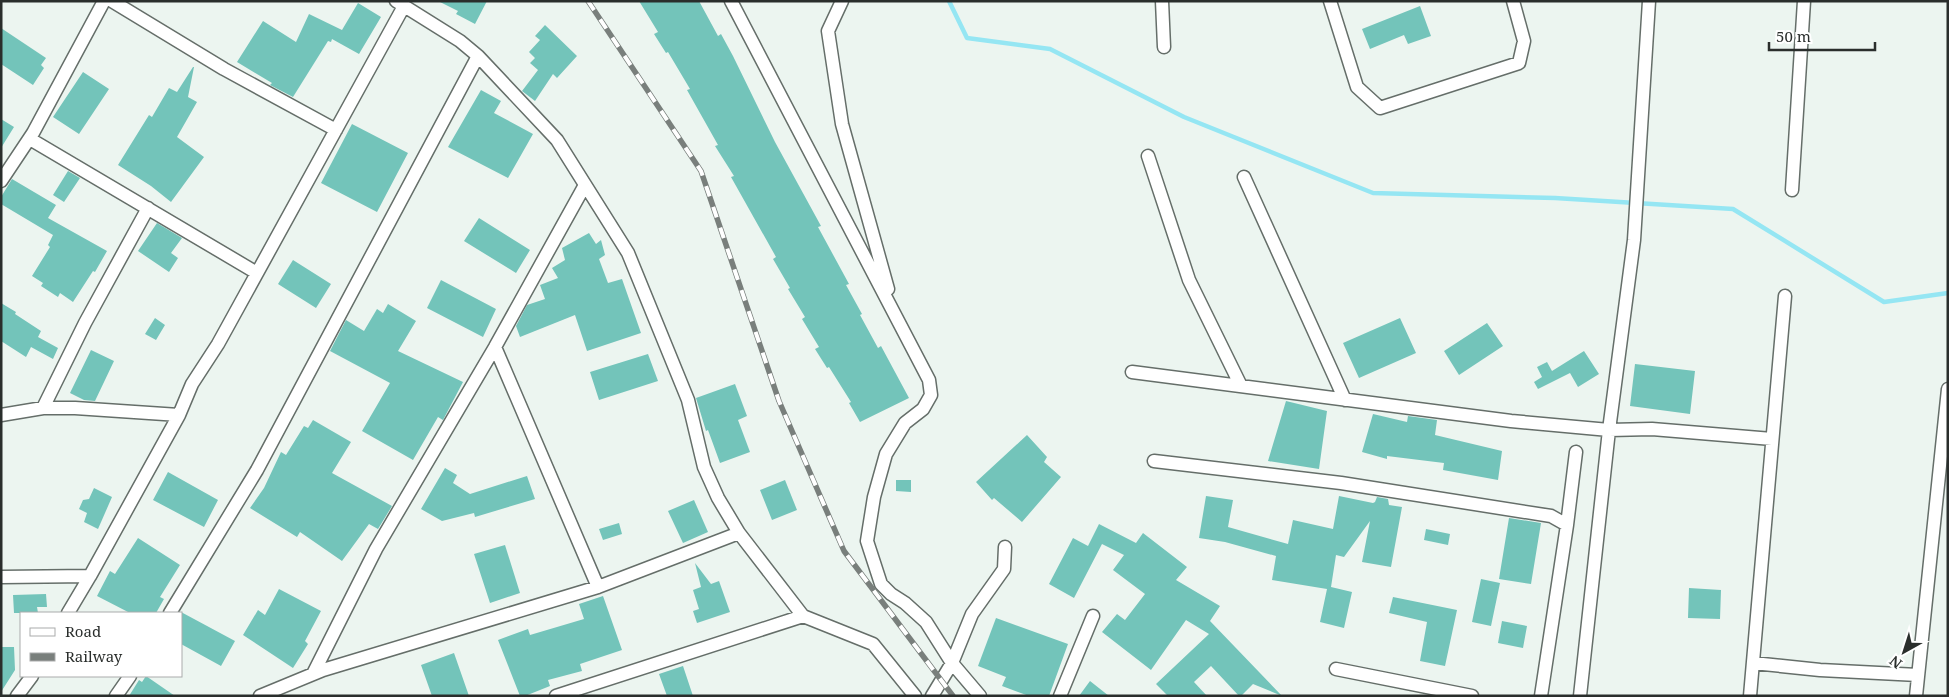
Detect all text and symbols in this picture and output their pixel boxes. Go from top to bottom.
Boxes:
scale bar [1769,20,1875,52]
text: 50 m [1776,26,1811,46]
legend [20,612,182,677]
text: Road [65,621,101,641]
north arrow [1879,627,1929,677]
text: Railway [65,646,123,666]
text: N [1885,652,1906,673]

